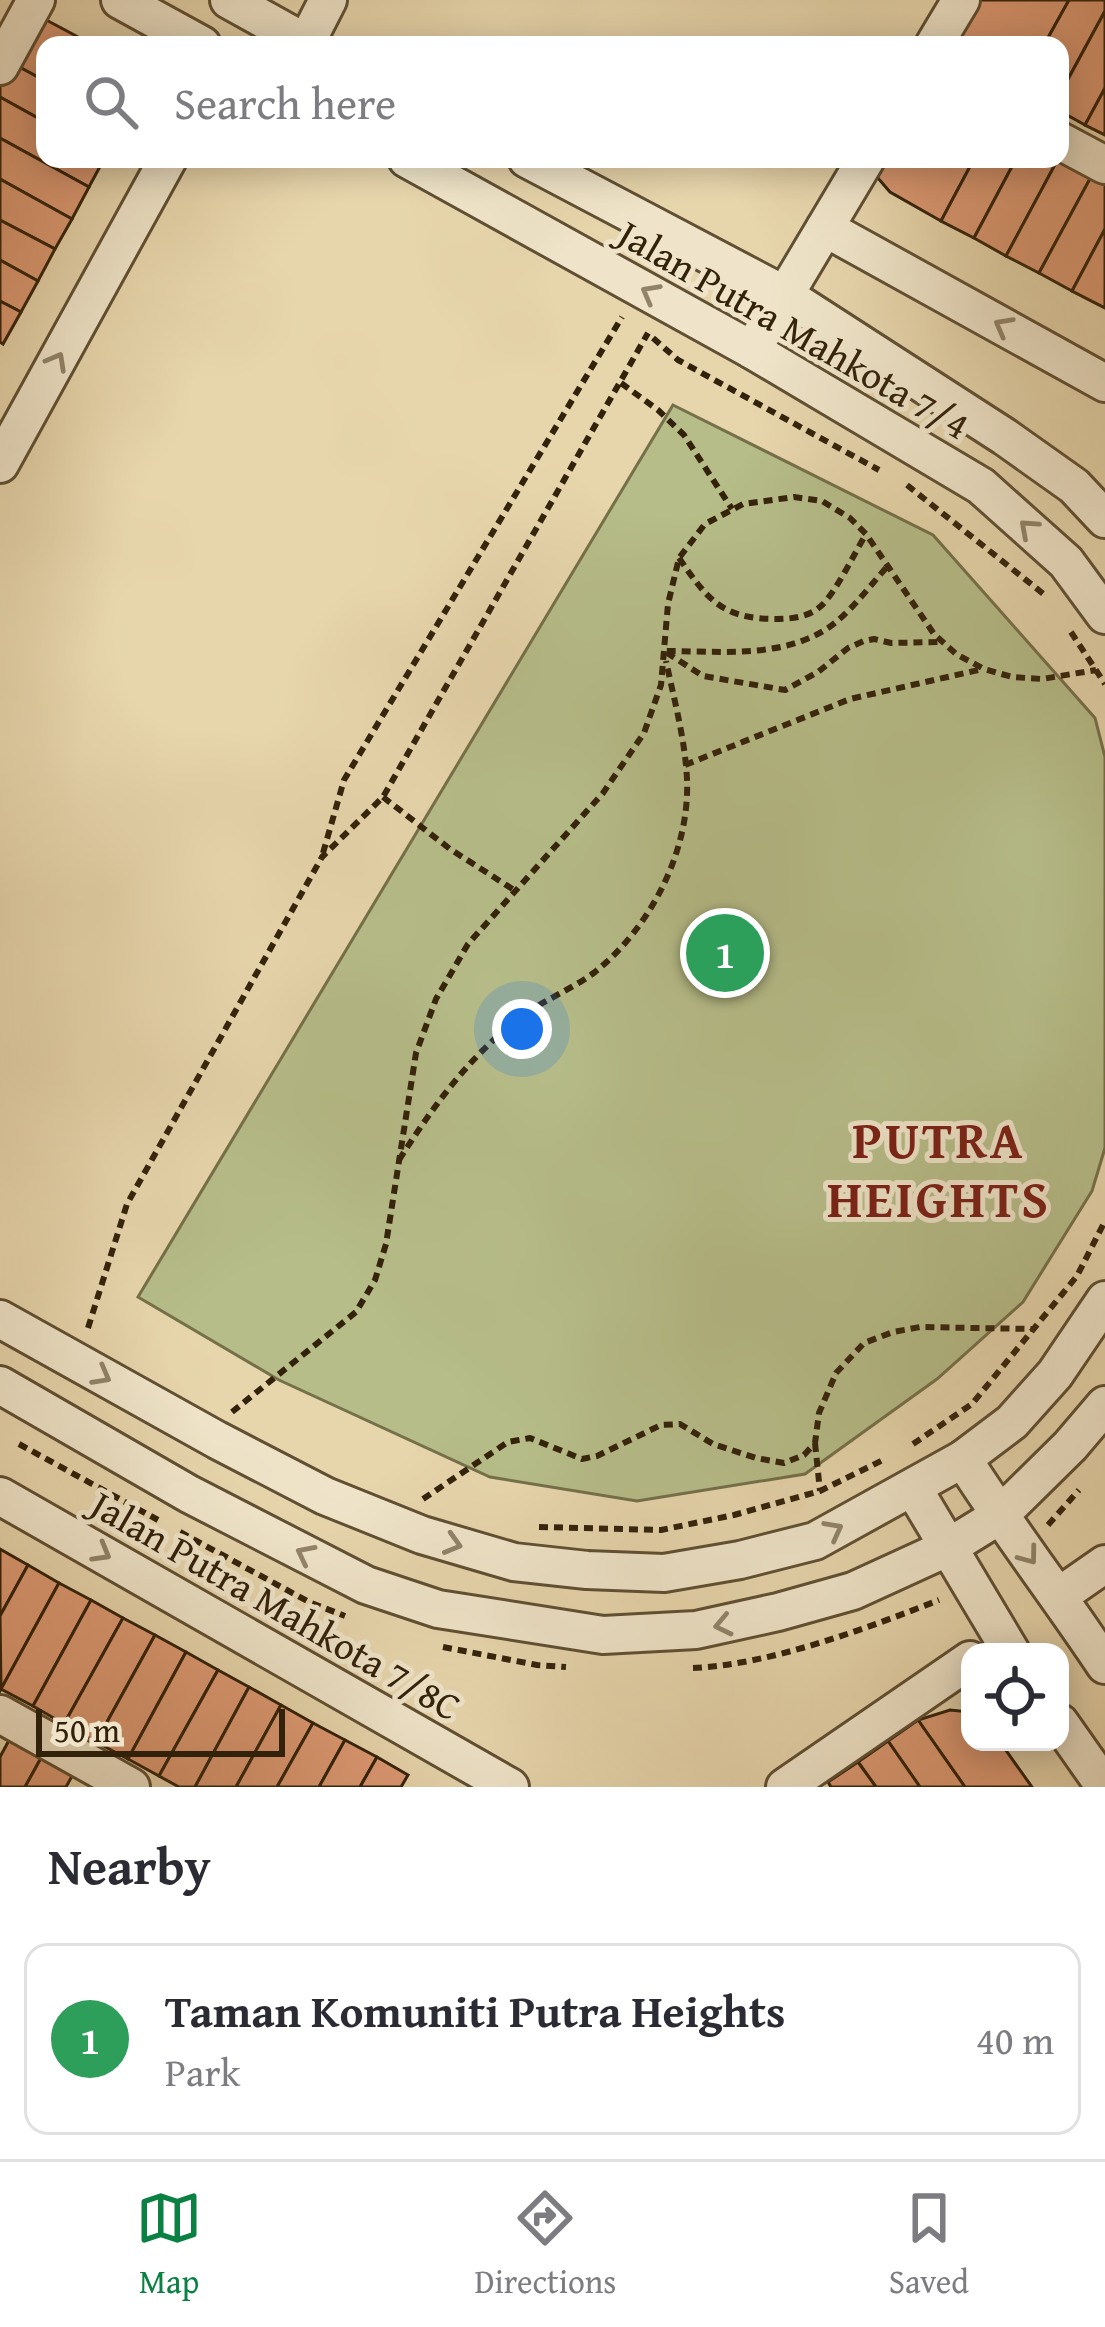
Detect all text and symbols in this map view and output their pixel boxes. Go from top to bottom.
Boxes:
search box [36,36,1069,168]
icon: search [78,69,144,135]
text: Search here [174,70,396,135]
street label: Jalan Putra Mahkota 7/4 [604,202,980,453]
one-way arrow [641,285,662,308]
one-way arrow [994,317,1015,340]
one-way arrow [42,353,65,374]
one-way arrow [1020,521,1041,542]
pin: 1 [686,908,764,998]
your location [492,999,552,1059]
district label: PUTRA HEIGHTS [827,1102,1051,1236]
one-way arrow [90,1362,111,1385]
street label: Jalan Putra Mahkota 7/8C [77,1473,472,1734]
one-way arrow [822,1521,843,1544]
one-way arrow [442,1530,463,1555]
one-way arrow [89,1539,111,1562]
one-way arrow [1014,1543,1036,1564]
one-way arrow [296,1544,317,1568]
one-way arrow [713,1611,733,1636]
map controls [961,1643,1069,1751]
button: locate [961,1643,1069,1751]
scale bar [36,1703,285,1756]
text: 50 m [54,1706,120,1754]
text: Nearby [48,1828,211,1903]
text: Taman Komuniti Putra Heights [165,1978,785,2043]
text: 1 [80,2011,100,2068]
text: 40 m [976,2011,1054,2068]
text: Park [165,2043,240,2100]
tab: Map [136,2185,202,2305]
tab: Directions [475,2185,616,2305]
tab: Saved [889,2185,969,2305]

